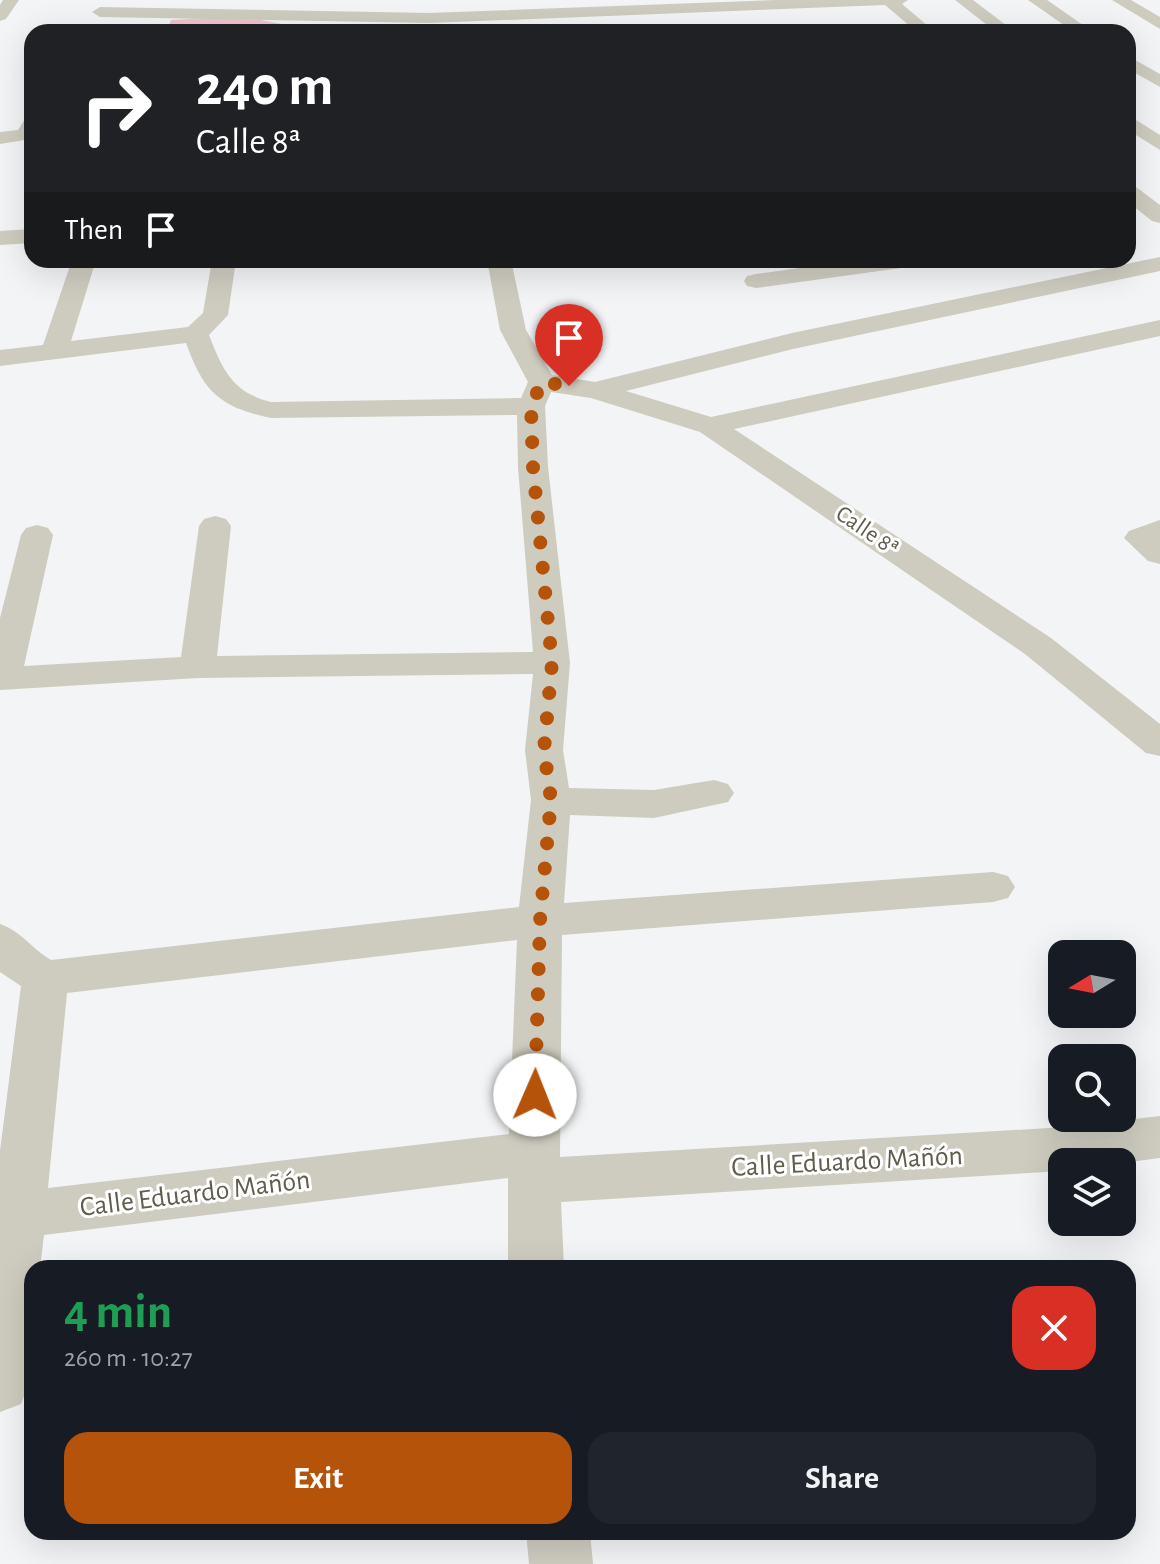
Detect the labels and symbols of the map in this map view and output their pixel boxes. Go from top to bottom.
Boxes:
pin [535,304,603,386]
street label: Calle 8ª [831,502,903,561]
north arrow [1048,940,1136,1028]
position arrow [493,1053,577,1137]
street label: Calle Eduardo Mañón [731,1142,963,1182]
street label: Calle Eduardo Mañón [78,1166,312,1222]

